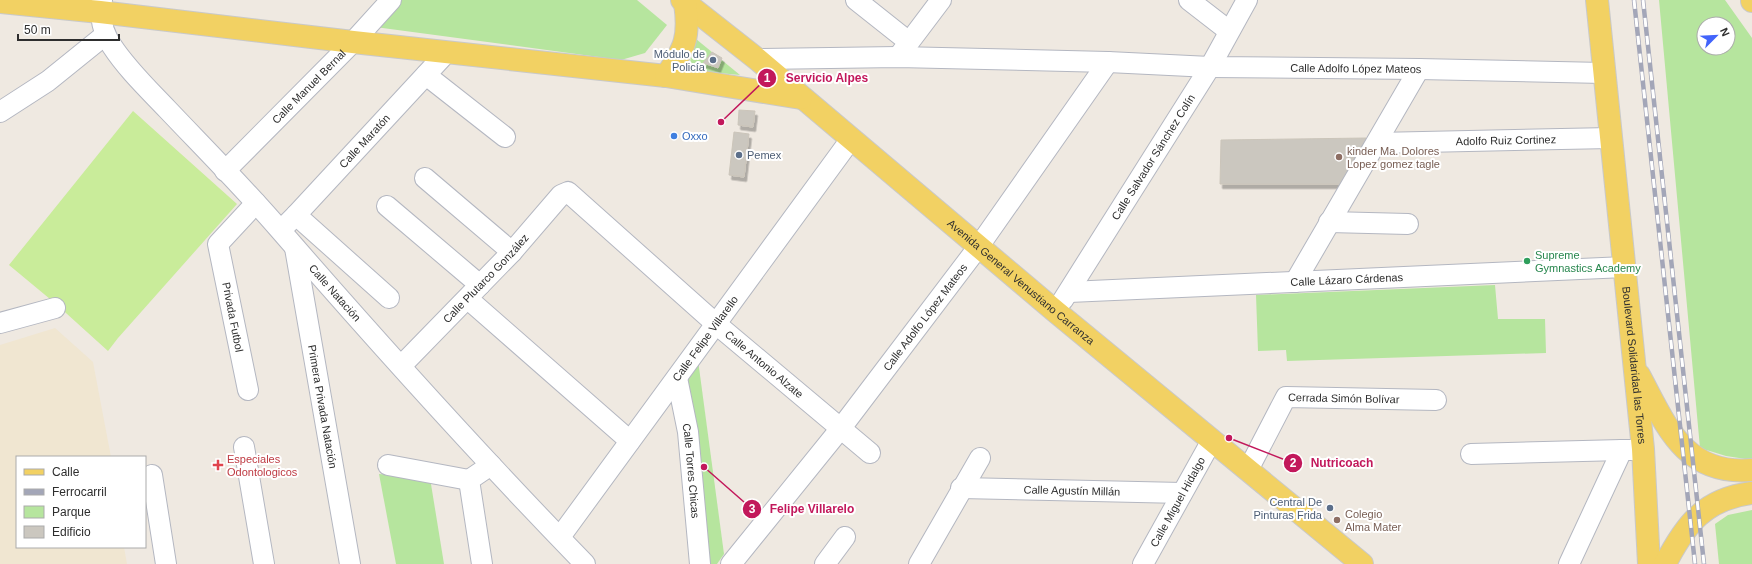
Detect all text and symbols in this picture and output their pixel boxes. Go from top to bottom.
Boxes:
scale bar [18,16,119,42]
north arrow [1696,16,1736,56]
text: 50 m [24,23,51,37]
text: N [1718,26,1732,38]
street label: Calle Manuel Bernal [270,47,348,126]
place label: Módulo de Policía [654,48,706,73]
marker: Módulo de Policía [708,55,718,65]
street label: Calle Adolfo López Mateos [1290,62,1422,75]
callout: Servicio Alpes [757,66,876,90]
text: 1 [764,71,771,85]
text: Servicio Alpes [786,71,868,85]
street label: Calle Salvador Sánchez Colín [1109,92,1197,222]
street label: Calle Maratón [337,112,392,170]
place label: Oxxo [682,130,708,142]
marker: Oxxo [669,131,679,141]
street label: Adolfo Ruiz Cortinez [1456,133,1556,147]
place label: kinder Ma. Dolores Lopez gomez tagle [1347,145,1440,170]
place label: Pemex [747,149,782,161]
marker: Pemex [734,150,744,160]
marker: kinder Ma. Dolores Lopez gomez tagle [1334,152,1344,162]
street label: Avenida General Venustiano Carranza [945,217,1097,347]
street label: Calle Plutarco González [441,231,531,325]
place label: Supreme Gymnastics Academy [1535,249,1641,274]
marker: Supreme Gymnastics Academy [1522,256,1532,266]
street label: Calle Adolfo López Mateos [881,261,970,373]
street label: Calle Natación [307,262,363,324]
street label: Calle Lázaro Cárdenas [1290,271,1404,288]
street label: Privada Futbol [220,281,246,353]
street label: Boulevard Solidaridad las Torres [1620,286,1648,445]
street label: Calle Felipe Villarello [670,293,740,383]
street label: Calle Antonio Alzate [723,328,806,400]
street label: Primera Privada Natación [306,344,339,469]
street label: Cerrada Simón Bolívar [1288,391,1400,405]
street label: Calle Torres Chicas [680,422,702,519]
callout: Nutricoach [1283,451,1381,475]
place label: Especiales Odontologicos [227,453,298,478]
street label: Calle Miguel Hidalgo [1148,455,1207,549]
legend [16,456,146,548]
text: 2 [1290,456,1297,470]
text: Nutricoach [1311,456,1373,470]
marker: Especiales Odontologicos [212,459,224,471]
text: Calle [52,465,80,479]
street label: Calle Agustín Millán [1023,483,1120,498]
text: Ferrocarril [52,485,107,499]
place label: Central De Pinturas Frida [1254,496,1323,521]
callout: Felipe Villarelo [742,497,862,521]
text: 3 [749,502,756,516]
text: Felipe Villarelo [770,502,854,516]
marker: Central De Pinturas Frida [1325,503,1335,513]
text: Parque [52,505,91,519]
place label: Colegio Alma Mater [1345,508,1402,533]
marker: Colegio Alma Mater [1332,515,1342,525]
text: Edificio [52,525,91,539]

